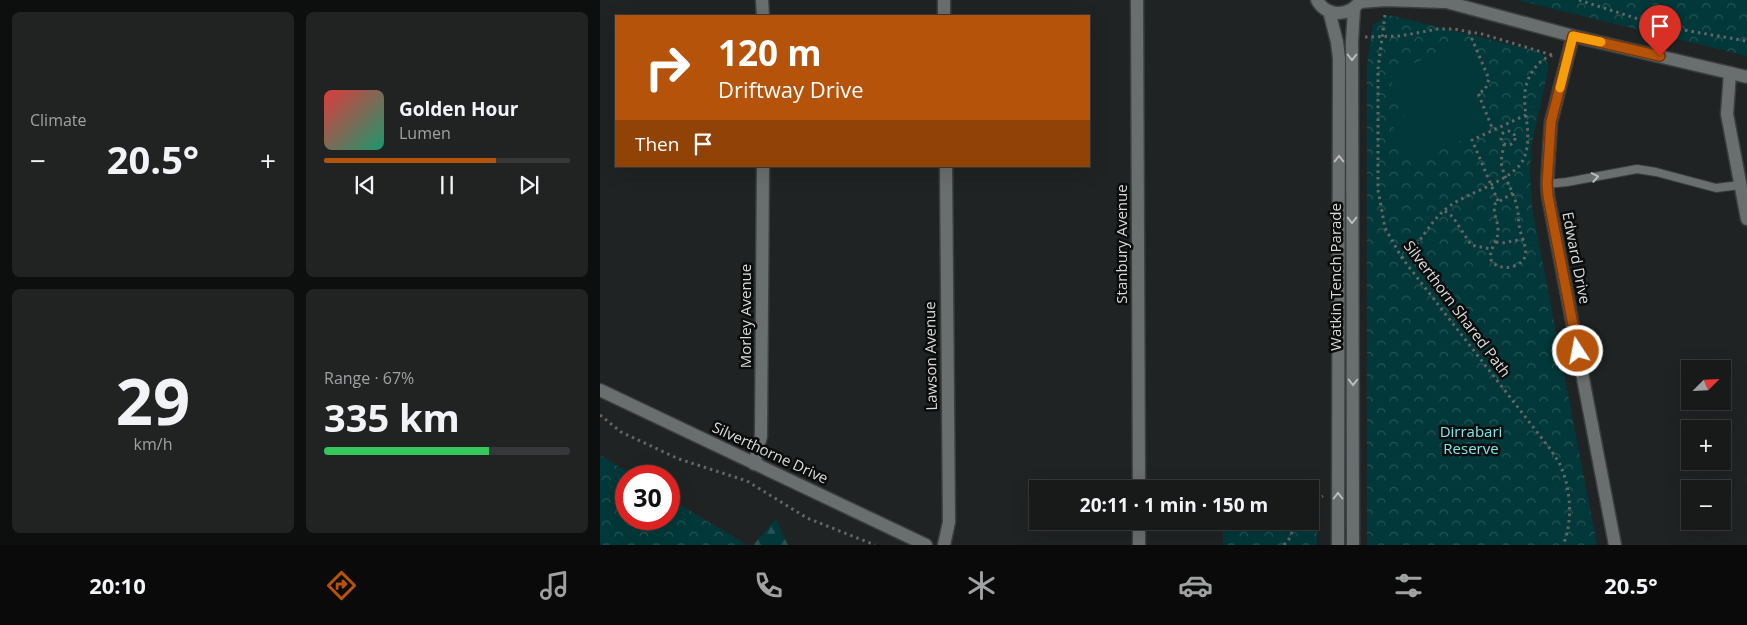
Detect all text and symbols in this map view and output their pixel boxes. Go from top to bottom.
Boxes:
pin [1639,5,1681,56]
icon: arrive [1646,12,1674,40]
text: 120 m [718,29,822,76]
icon: right [635,35,700,100]
one-way arrow [1347,54,1357,62]
text: Driftway Drive [718,74,864,104]
text: Golden Hour [399,96,518,122]
text: Climate [30,109,87,131]
text: Lumen [399,122,451,144]
icon: arrive [689,130,717,158]
text: Then [635,131,679,157]
text: 20.5° [107,133,199,185]
text: − [30,141,46,179]
text: + [260,141,276,179]
one-way arrow [1334,155,1344,162]
icon: previous [351,171,379,199]
icon: pause [433,171,461,199]
icon: next [515,171,543,199]
one-way arrow [1590,172,1599,182]
street label: Stanbury Avenue [1111,184,1131,304]
street label: Watkin Tench Parade [1325,203,1345,351]
street label: Edward Drive [1558,210,1596,306]
one-way arrow [1347,216,1357,224]
street label: Silverthorn Shared Path [1400,236,1516,381]
street label: Morley Avenue [735,264,755,368]
street label: Lawson Avenue [919,301,941,411]
position arrow [1551,324,1603,376]
text: 29 [116,356,190,444]
north arrow [1681,360,1731,410]
map controls [1681,360,1731,530]
text: Range · 67% [324,367,414,389]
one-way arrow [1348,379,1358,387]
text: 335 km [324,391,460,443]
street label: Silverthorne Drive [709,416,832,488]
button: + [1681,420,1731,470]
park label: Dirrabari Reserve [1440,421,1502,458]
text: km/h [134,433,172,455]
speed limit sign: 30 [615,465,680,530]
button: − [1681,480,1731,530]
text: 20:11 · 1 min · 150 m [1080,492,1268,518]
one-way arrow [1333,492,1343,500]
icon: directions [324,568,359,603]
icon: music [537,568,572,603]
icon: phone [751,568,786,603]
icon: climate [964,568,999,603]
icon: car [1178,568,1213,603]
icon: filters [1391,568,1426,603]
text: 20:10 [89,570,146,600]
text: 20.5° [1604,570,1658,600]

